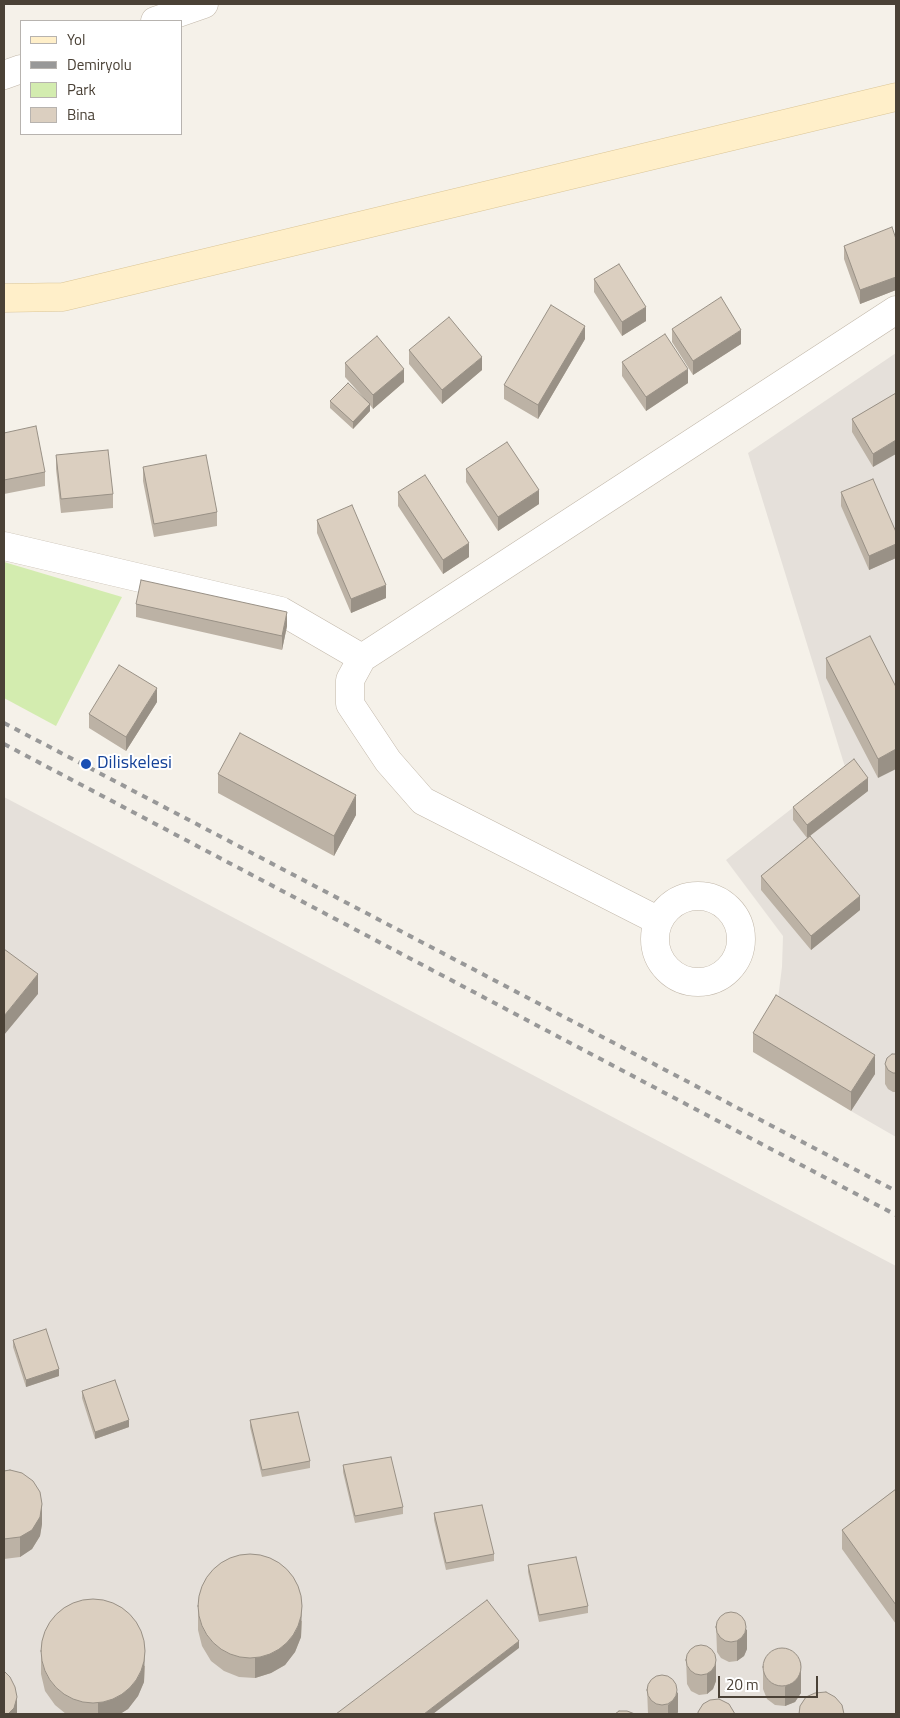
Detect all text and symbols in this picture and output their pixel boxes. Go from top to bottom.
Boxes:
legend [20,20,182,135]
text: Yol [67,28,85,51]
text: Demiryolu [67,53,132,76]
text: Park [67,78,96,101]
text: Bina [67,103,95,126]
place label: Diliskelesi [97,753,172,775]
marker: Diliskelesi [79,757,93,771]
scale bar [720,1666,820,1698]
text: 20 m [726,1673,759,1696]

